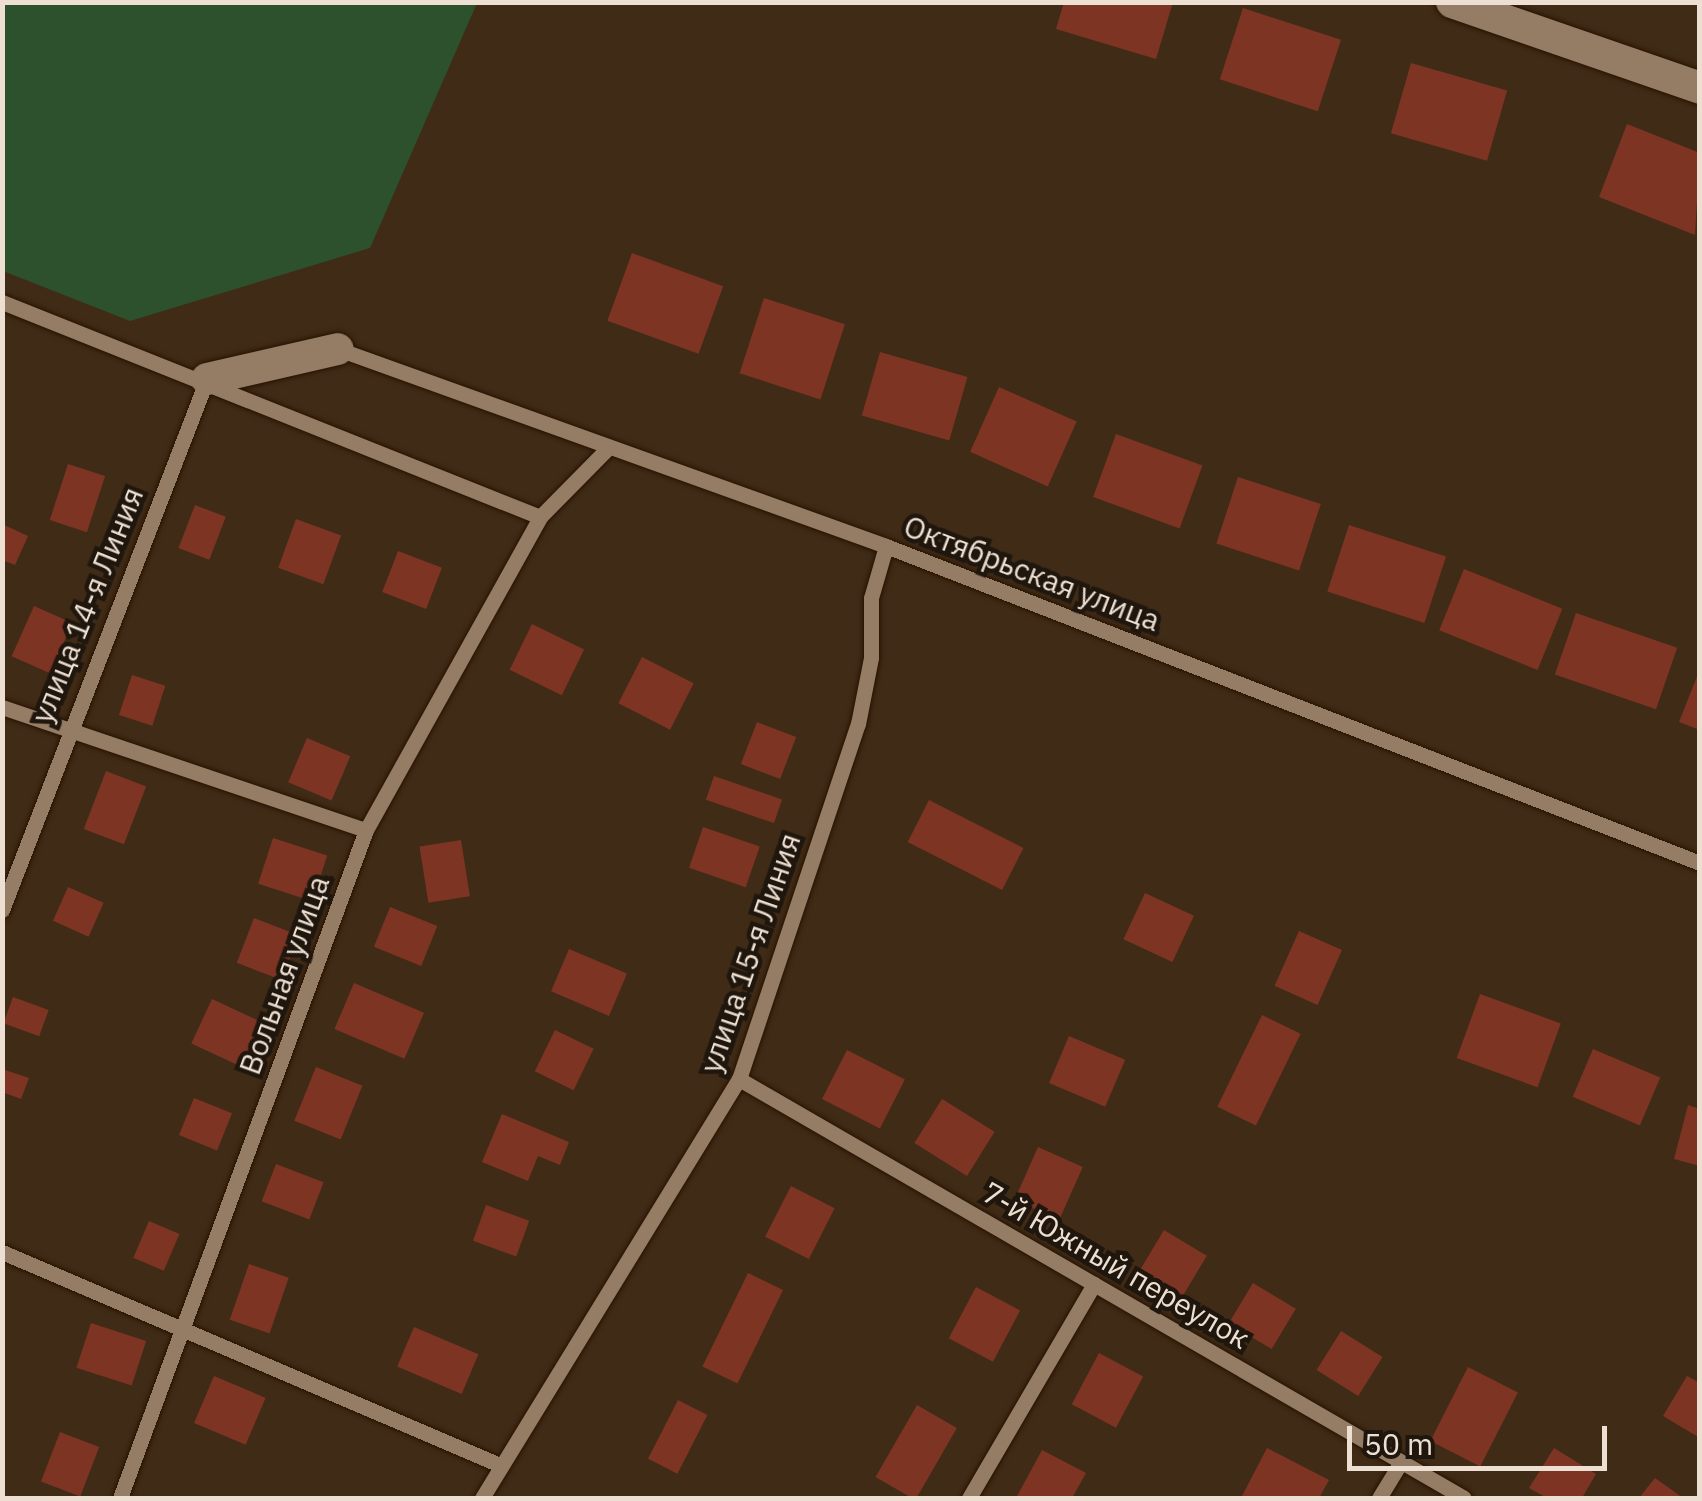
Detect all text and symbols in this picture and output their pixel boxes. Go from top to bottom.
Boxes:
street label: улица 14-я Линия [23,482,151,728]
street label: Октябрьская улица [899,508,1165,638]
street label: улица 15-я Линия [692,829,808,1077]
street label: Вольная улица [231,871,337,1079]
street label: 7-й Южный переулок [976,1174,1256,1356]
scale bar [1352,1406,1612,1468]
text: 50 m [1364,1424,1433,1463]

